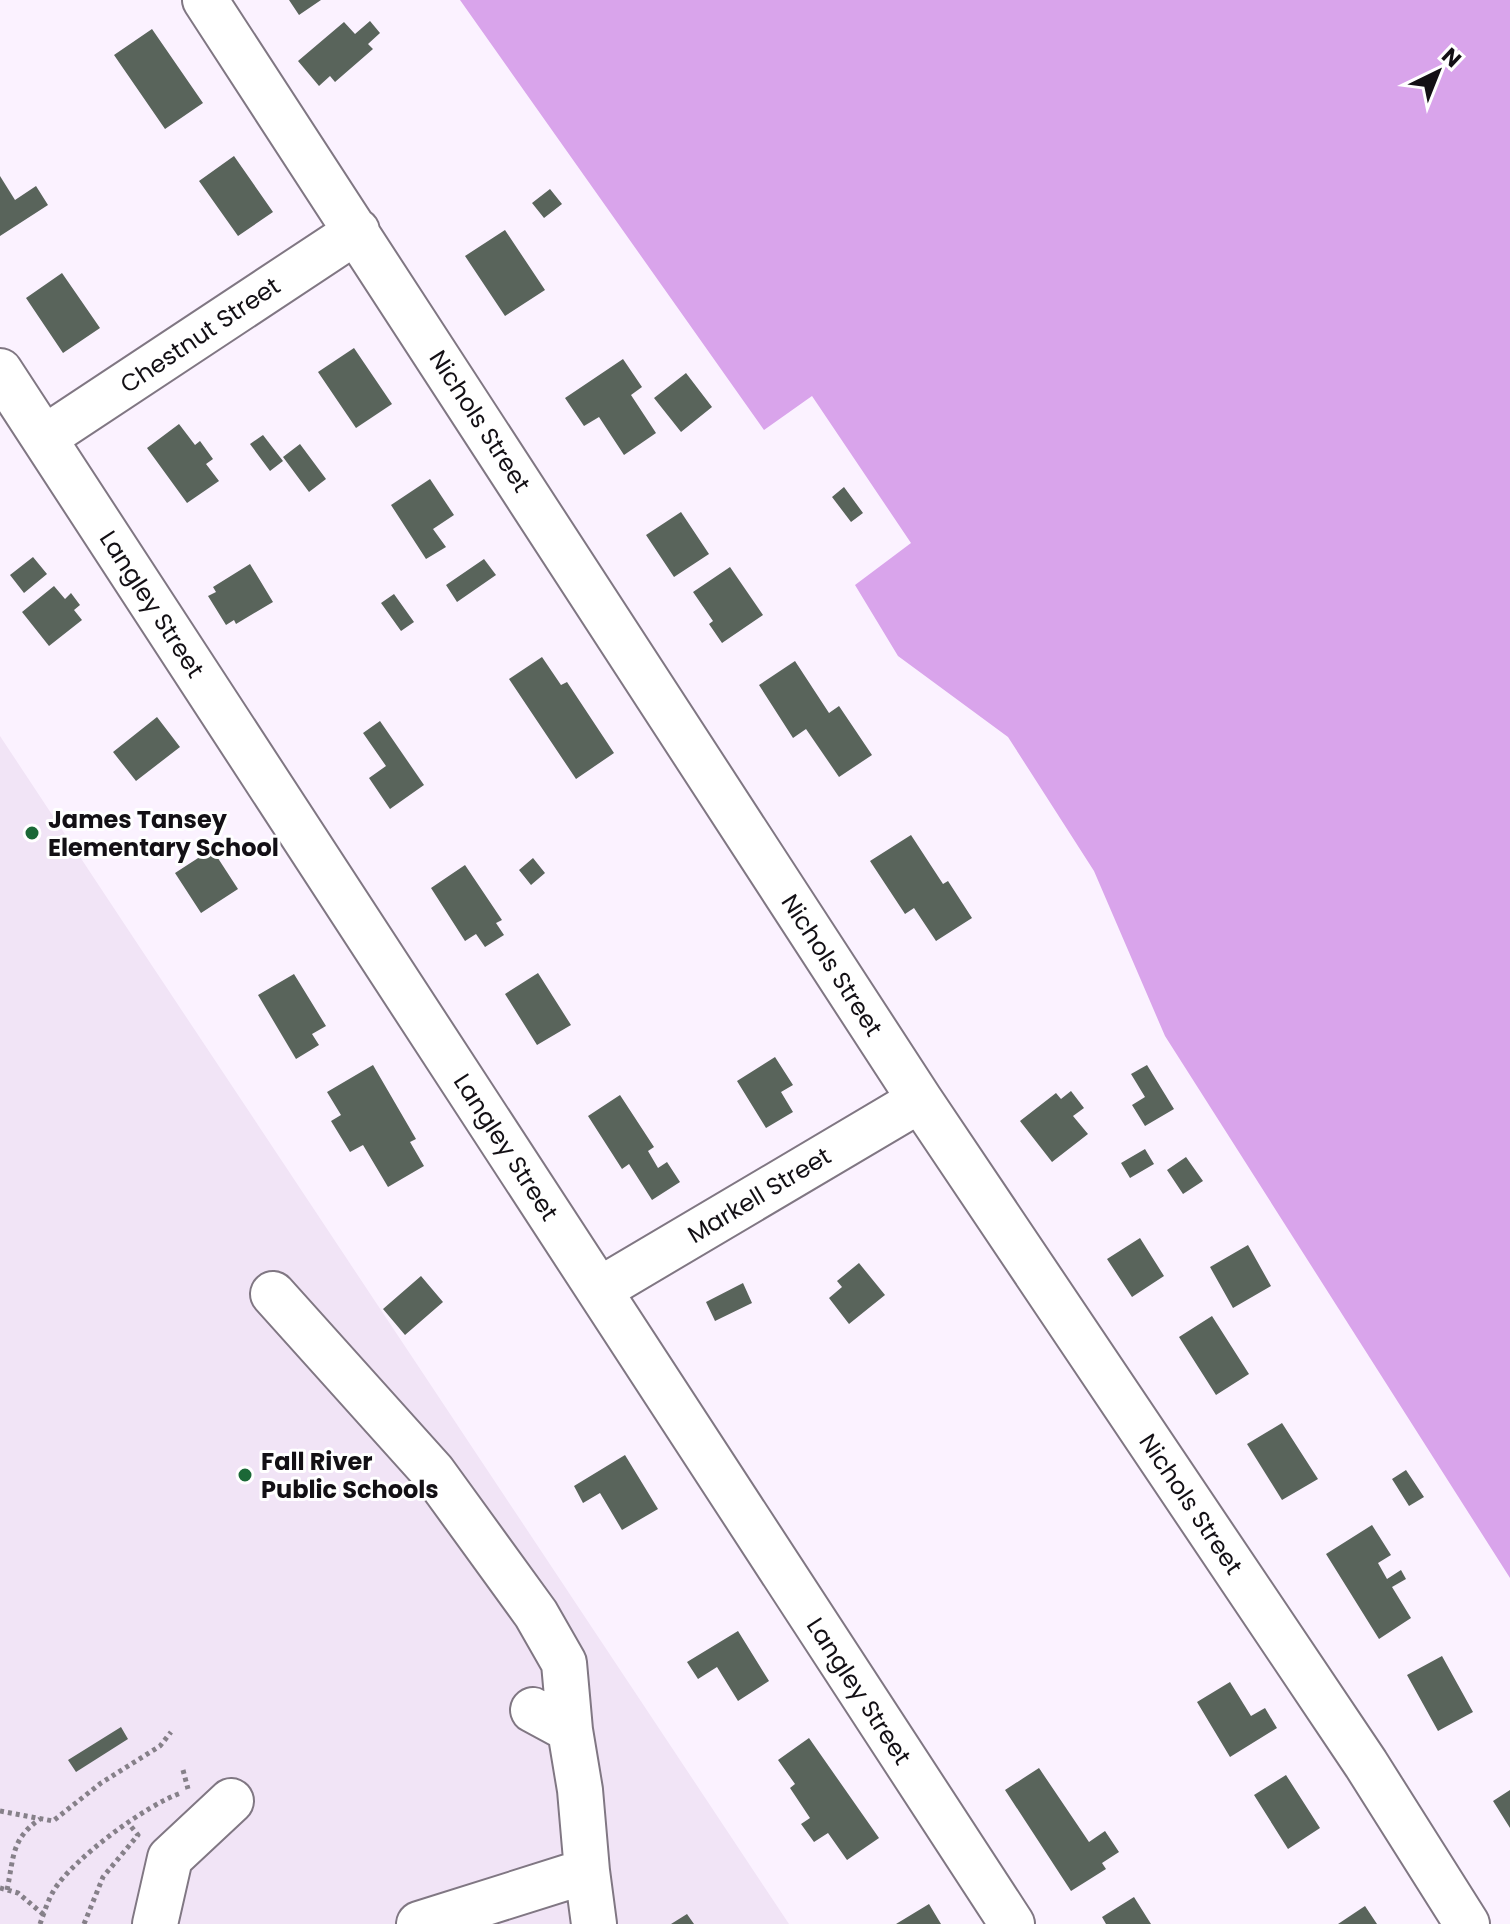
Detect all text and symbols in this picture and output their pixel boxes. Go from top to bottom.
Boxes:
north arrow [1398,32,1478,112]
text: N [1435,41,1468,75]
street label: Chestnut Street [114,269,286,401]
street label: Nichols Street [422,344,538,498]
street label: Langley Street [92,524,212,684]
place label: James Tansey Elementary School [48,803,279,864]
marker: James Tansey Elementary School [23,824,41,842]
street label: Nichols Street [774,888,890,1042]
street label: Langley Street [446,1067,566,1227]
street label: Markell Street [681,1139,837,1251]
street label: Nichols Street [1132,1427,1250,1581]
place label: Fall River Public Schools [261,1445,439,1506]
marker: Fall River Public Schools [236,1466,254,1484]
street label: Langley Street [799,1611,919,1771]

